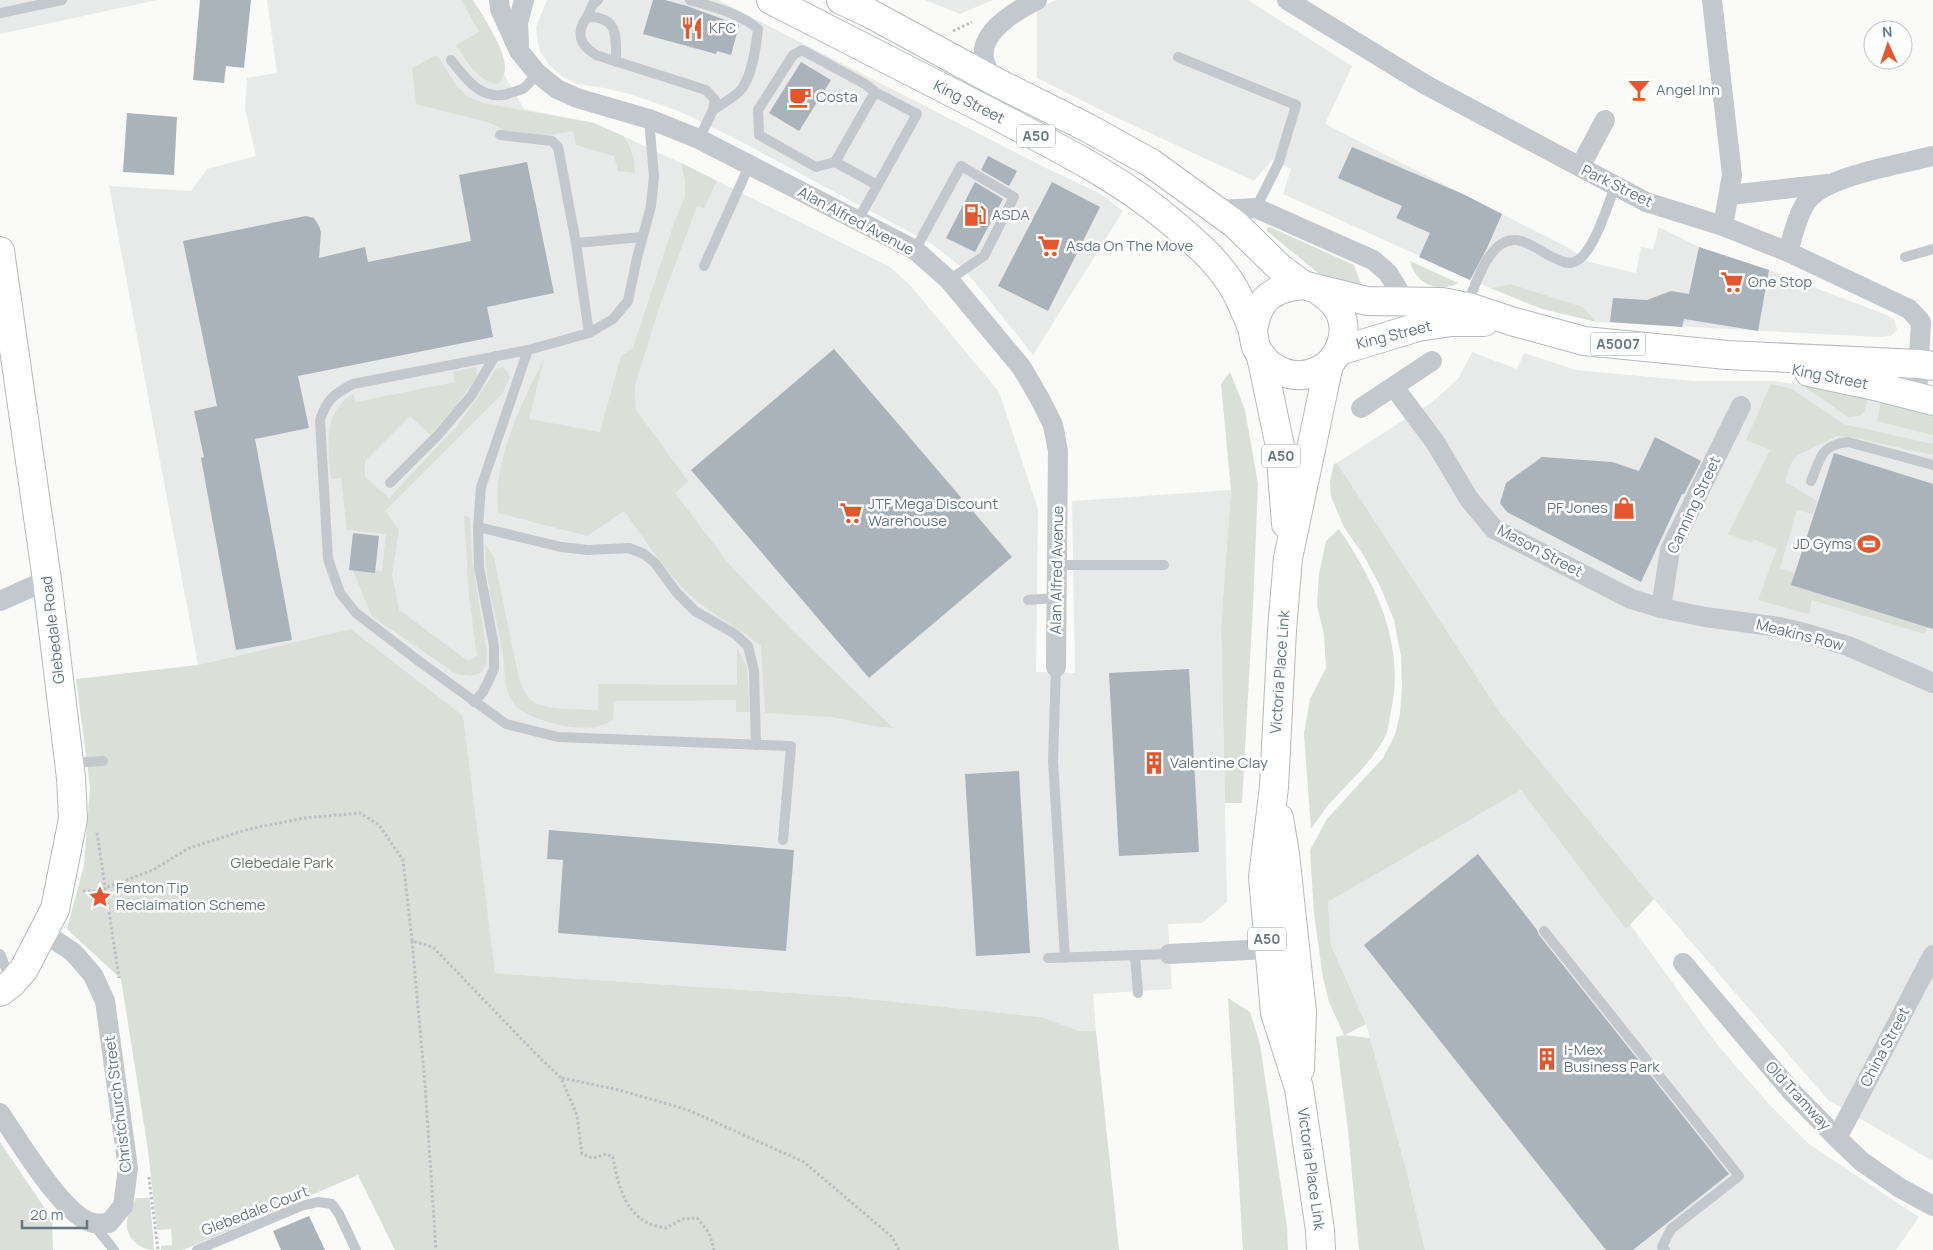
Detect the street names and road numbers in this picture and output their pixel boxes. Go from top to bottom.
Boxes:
street label: King Street [930,75,1008,128]
road number: A50 [1017,124,1055,148]
street label: Park Street [1578,159,1656,212]
street label: Alan Alfred Avenue [794,181,918,260]
street label: King Street [1354,315,1434,354]
road number: A5007 [1590,332,1646,356]
street label: King Street [1790,359,1870,394]
road number: A50 [1262,444,1300,468]
street label: Canning Street [1662,453,1725,557]
street label: Alan Alfred Avenue [1045,505,1068,635]
street label: Mason Street [1494,519,1587,582]
street label: Glebedale Road [35,575,70,685]
street label: Victoria Place Link [1265,609,1294,734]
street label: Meakins Row [1754,613,1847,656]
road number: A50 [1248,928,1286,951]
street label: China Street [1855,1003,1914,1090]
street label: Christchurch Street [99,1034,136,1174]
street label: Old Tramway [1761,1057,1836,1135]
street label: Victoria Place Link [1292,1106,1331,1232]
street label: Glebedale Court [198,1180,311,1241]

